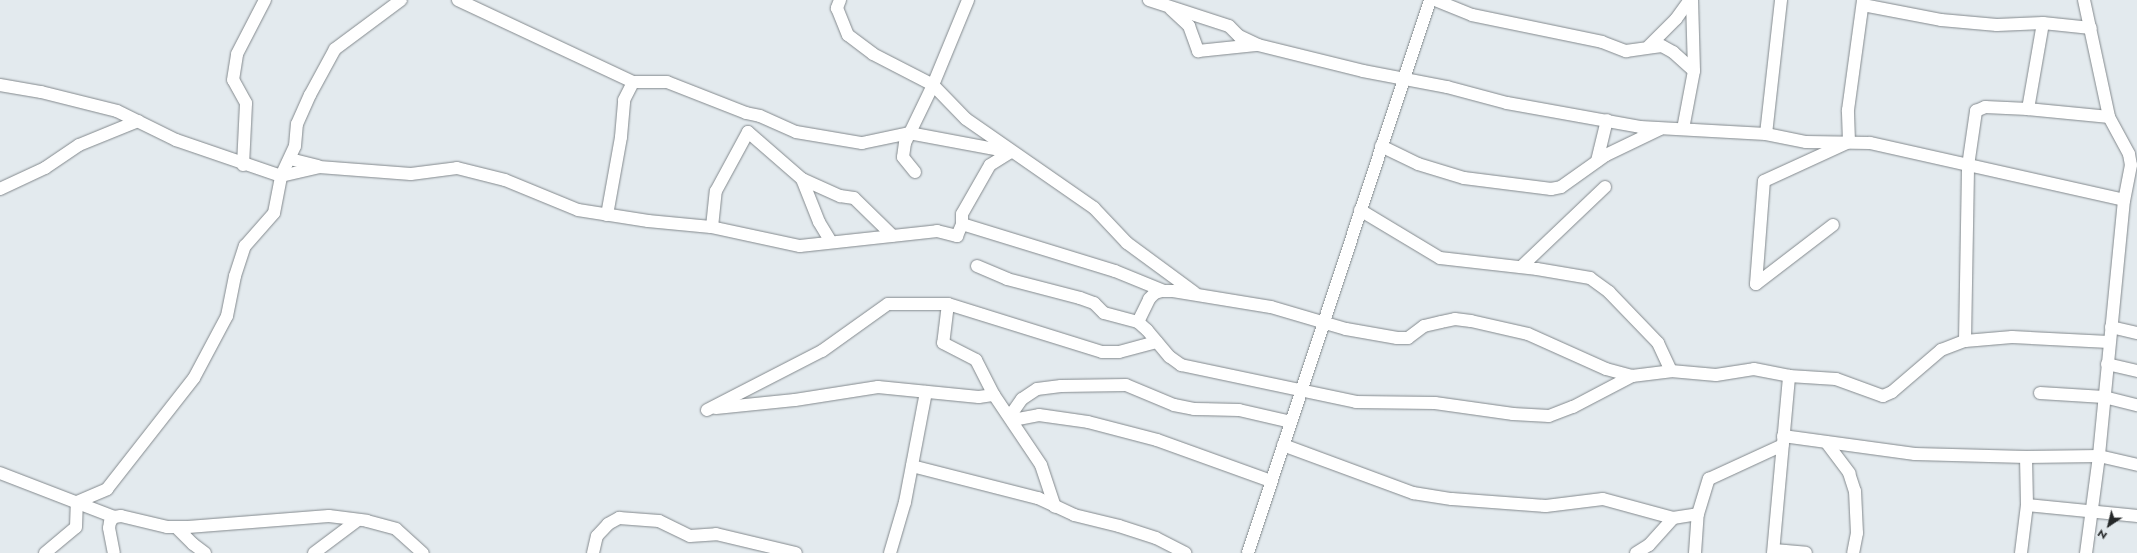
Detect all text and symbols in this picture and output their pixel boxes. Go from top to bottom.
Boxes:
north arrow [2089,505,2129,545]
text: N [2094,526,2110,544]

